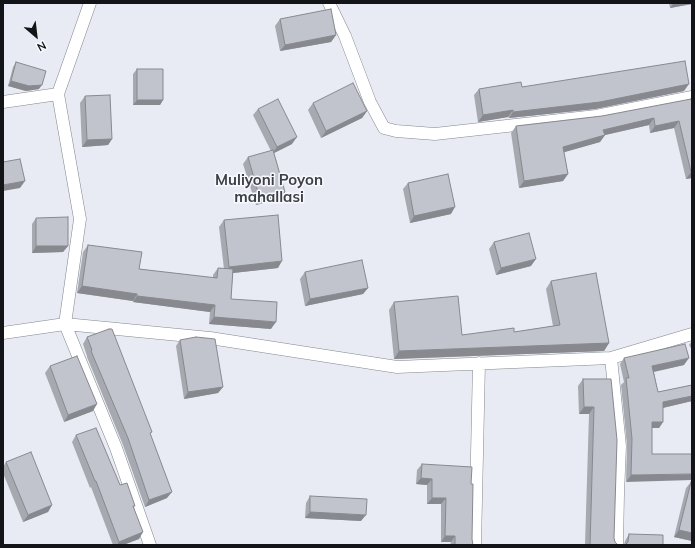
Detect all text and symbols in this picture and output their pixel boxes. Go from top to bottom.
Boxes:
north arrow [16,16,56,56]
text: N [35,38,49,55]
district label: Muliyoni Poyon mahallasi [215,171,323,206]

